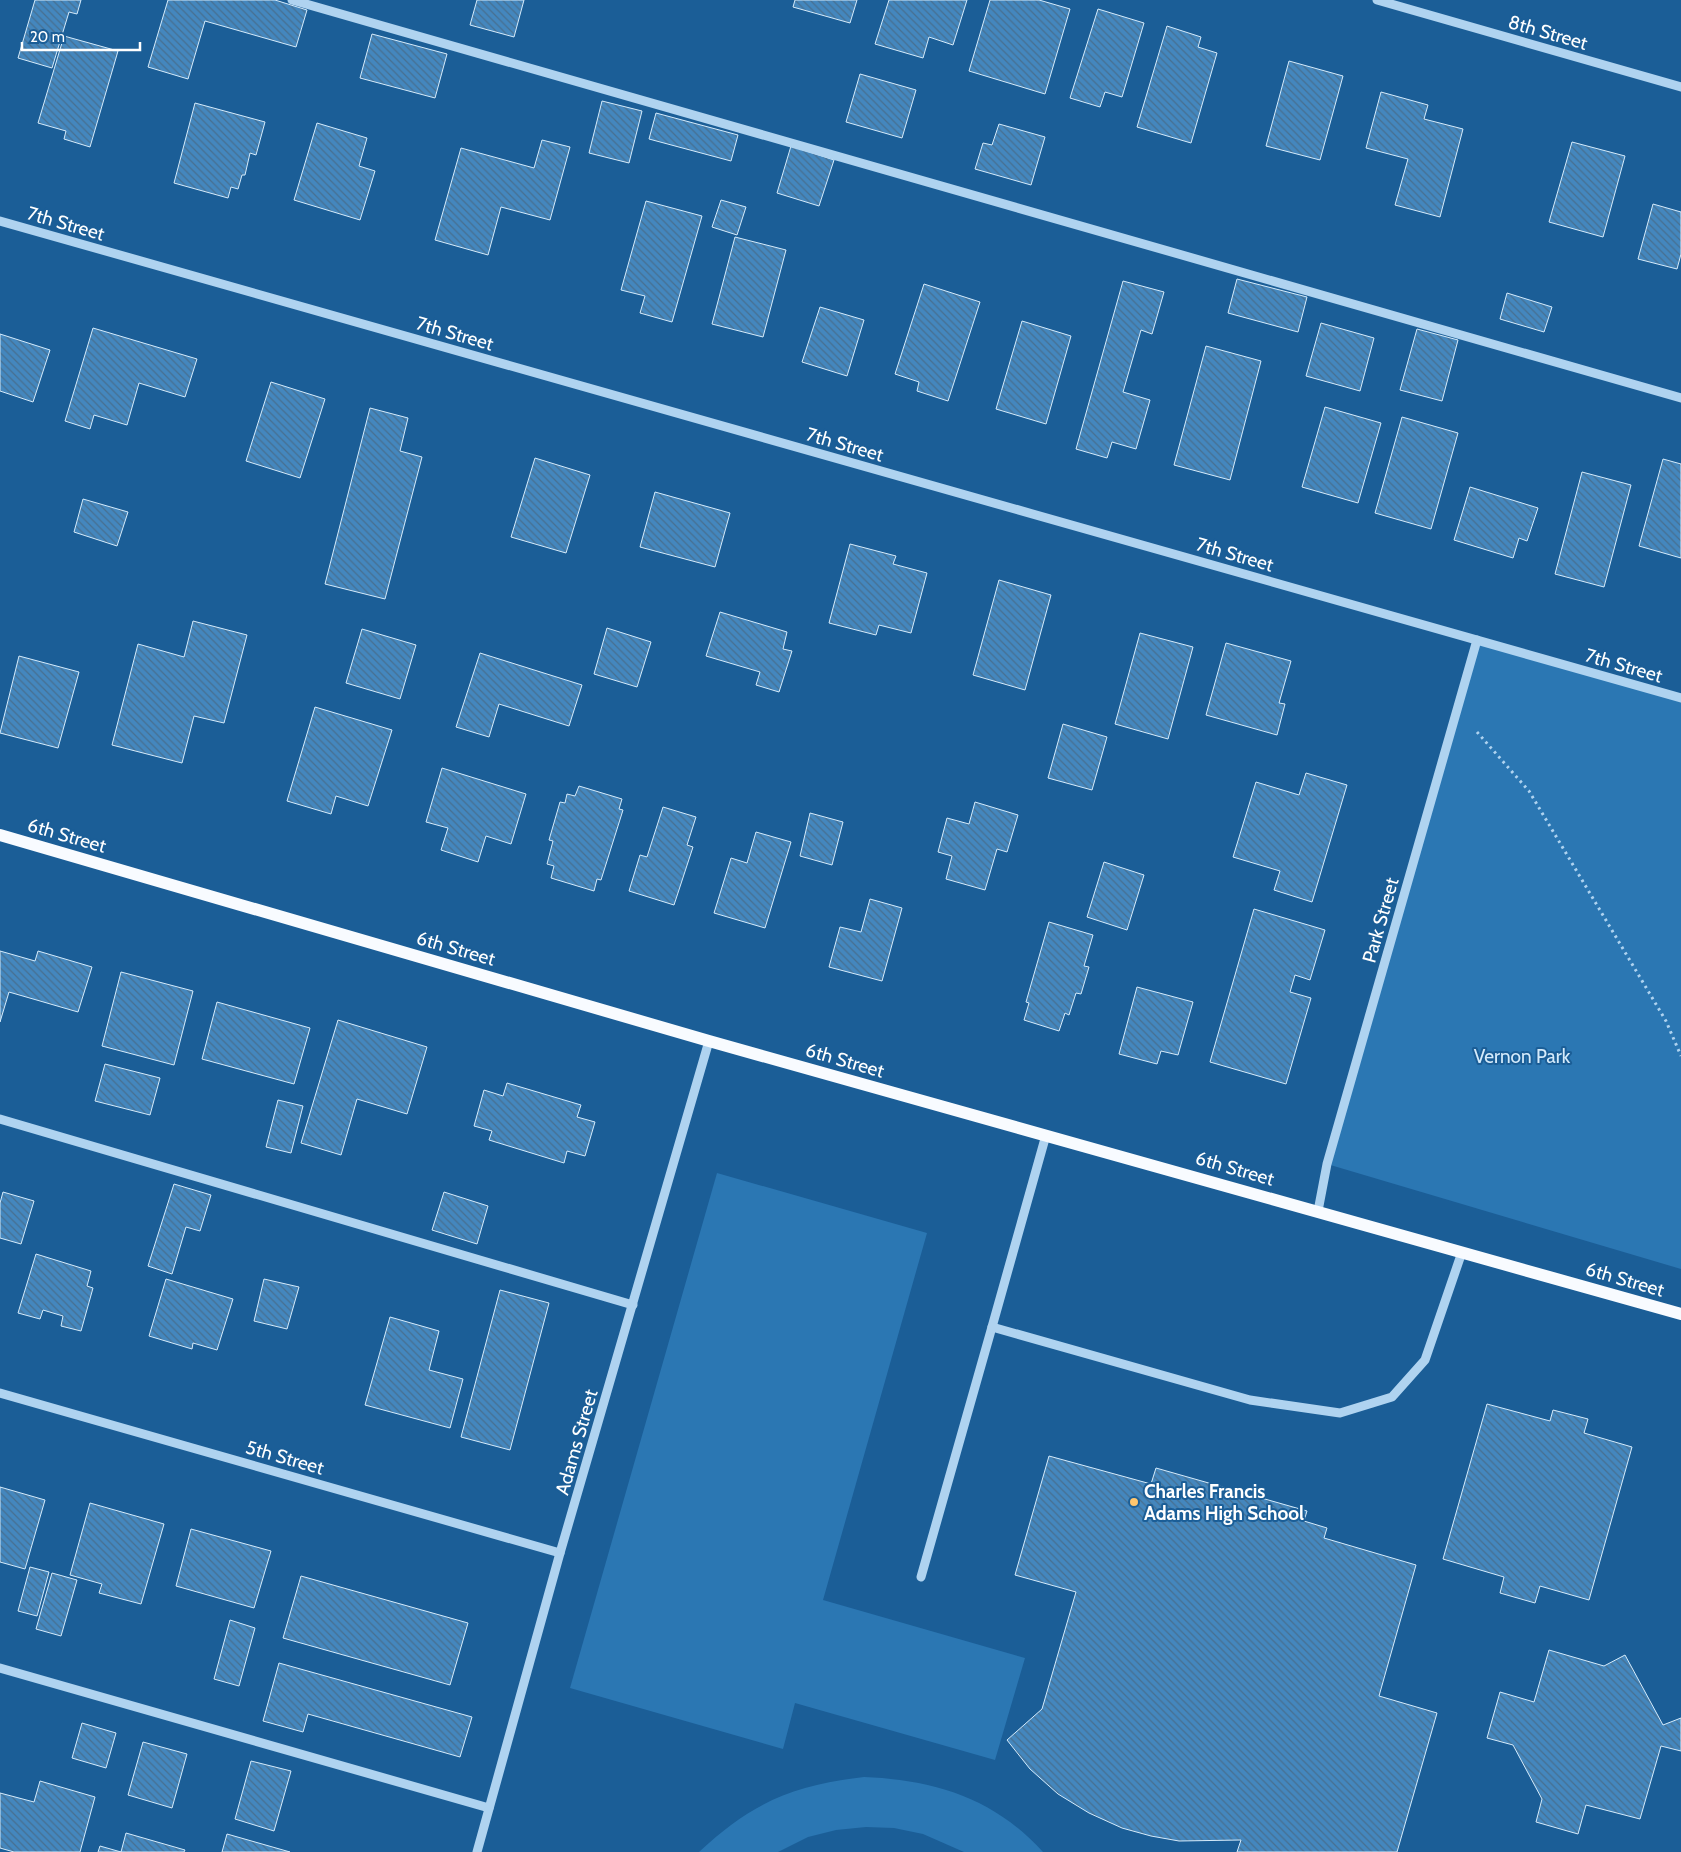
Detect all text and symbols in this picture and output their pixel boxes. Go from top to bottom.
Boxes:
street label: 8th Street [1506,10,1591,55]
scale bar [22,20,140,52]
text: 20 m [30,28,65,46]
street label: 7th Street [25,201,108,246]
street label: 7th Street [414,311,497,356]
street label: 7th Street [804,422,887,467]
street label: 7th Street [1194,532,1277,577]
street label: 7th Street [1583,643,1666,688]
street label: 6th Street [25,813,109,858]
street label: Park Street [1357,874,1404,965]
street label: 6th Street [414,926,498,971]
street label: 6th Street [803,1038,887,1083]
park label: Vernon Park [1474,1045,1571,1068]
street label: 6th Street [1193,1146,1277,1191]
street label: 6th Street [1583,1257,1667,1302]
street label: Adams Street [550,1386,603,1498]
street label: 5th Street [243,1435,327,1480]
place label: Charles Francis Adams High School [1144,1480,1304,1525]
marker: Charles Francis Adams High School [1128,1496,1140,1508]

